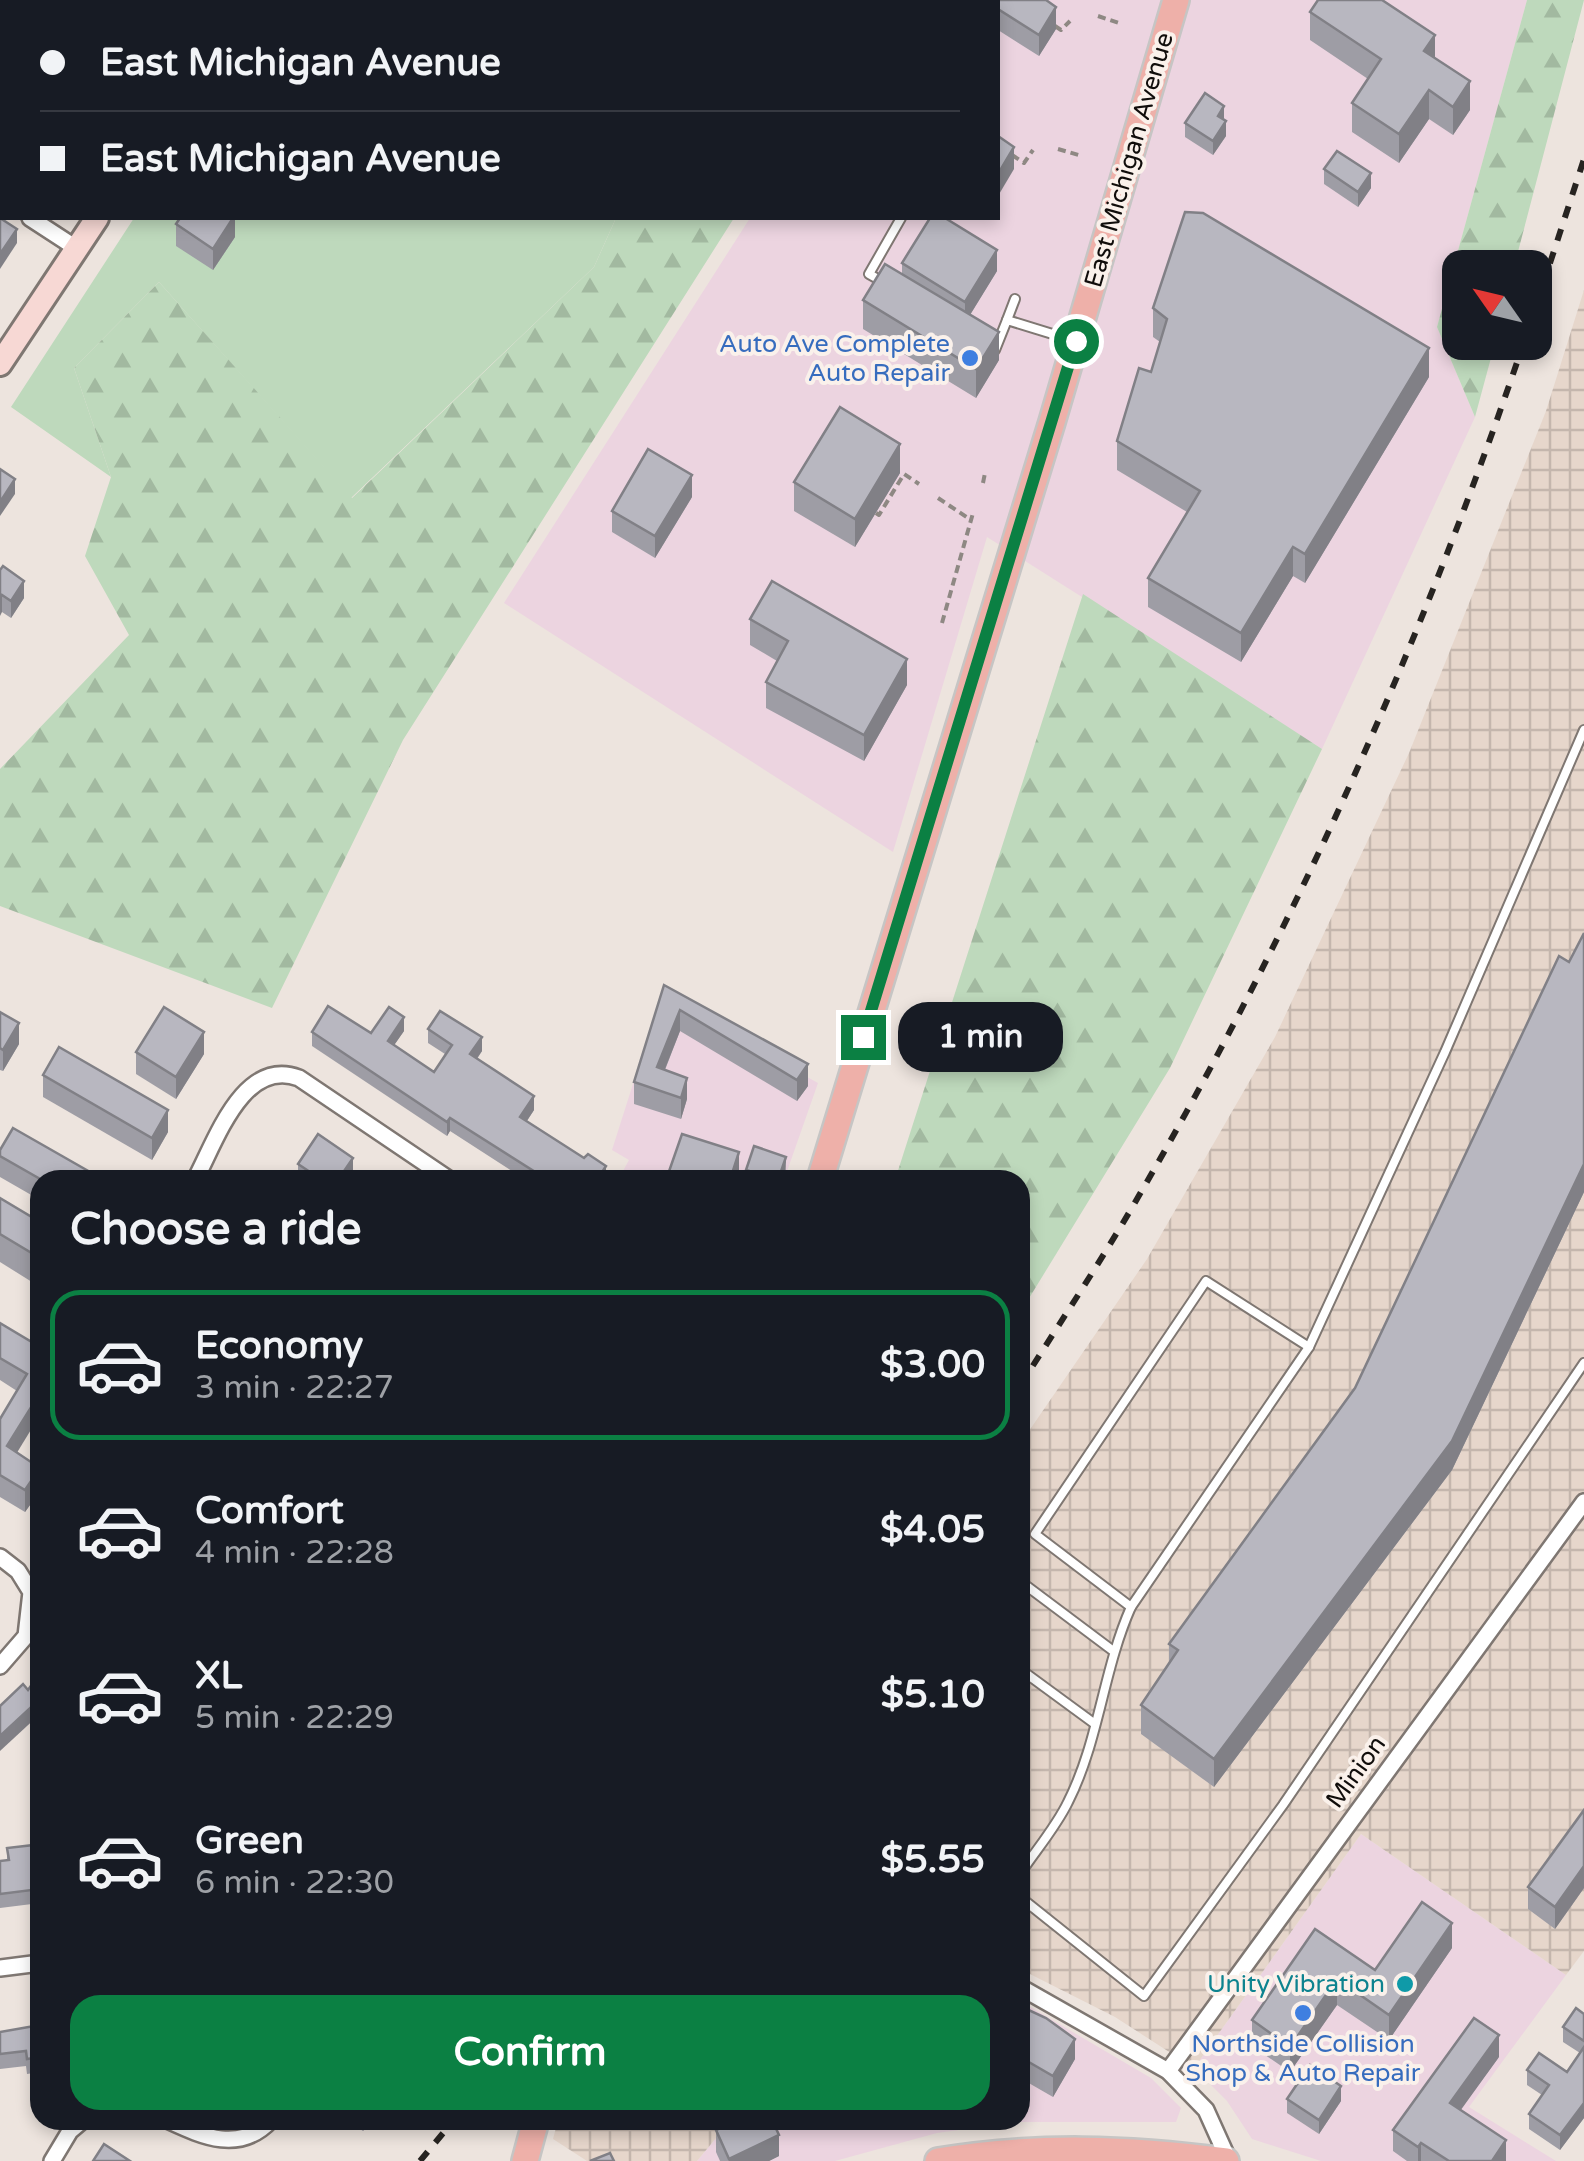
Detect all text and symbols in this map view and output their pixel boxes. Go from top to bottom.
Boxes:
street label: East Michigan Avenue [1078,29,1180,291]
text: East Michigan Avenue [100,40,501,86]
text: East Michigan Avenue [100,136,501,182]
north arrow [1442,250,1552,360]
map controls [1442,250,1552,360]
route start [1054,319,1099,364]
place label: Auto Ave Complete Auto Repair [719,329,950,388]
marker: Auto Ave Complete Auto Repair [959,347,981,369]
callout: 1 min [898,1002,1063,1072]
route end [841,1015,886,1060]
text: 1 min [938,1018,1023,1056]
text: Choose a ride [70,1203,361,1257]
icon: car [75,1320,165,1410]
text: Economy [195,1323,363,1369]
text: $3.00 [880,1342,985,1388]
text: 3 min · 22:27 [195,1369,394,1407]
icon: car [75,1485,165,1575]
text: Comfort [195,1488,344,1534]
text: $4.05 [880,1507,985,1553]
text: 4 min · 22:28 [195,1534,394,1572]
icon: car [75,1650,165,1740]
text: XL [195,1653,242,1699]
text: $5.10 [880,1672,985,1718]
text: 5 min · 22:29 [195,1699,394,1737]
street label: Minion [1320,1730,1392,1814]
icon: car [75,1815,165,1905]
text: Green [195,1818,304,1864]
text: $5.55 [880,1837,985,1883]
text: 6 min · 22:30 [195,1864,394,1902]
place label: Unity Vibration [1207,1969,1385,1999]
marker: Unity Vibration [1394,1973,1416,1995]
button: Confirm [70,1995,990,2110]
marker: Northside Collision Shop & Auto Repair [1292,2002,1314,2024]
place label: Northside Collision Shop & Auto Repair [1186,2029,1421,2088]

